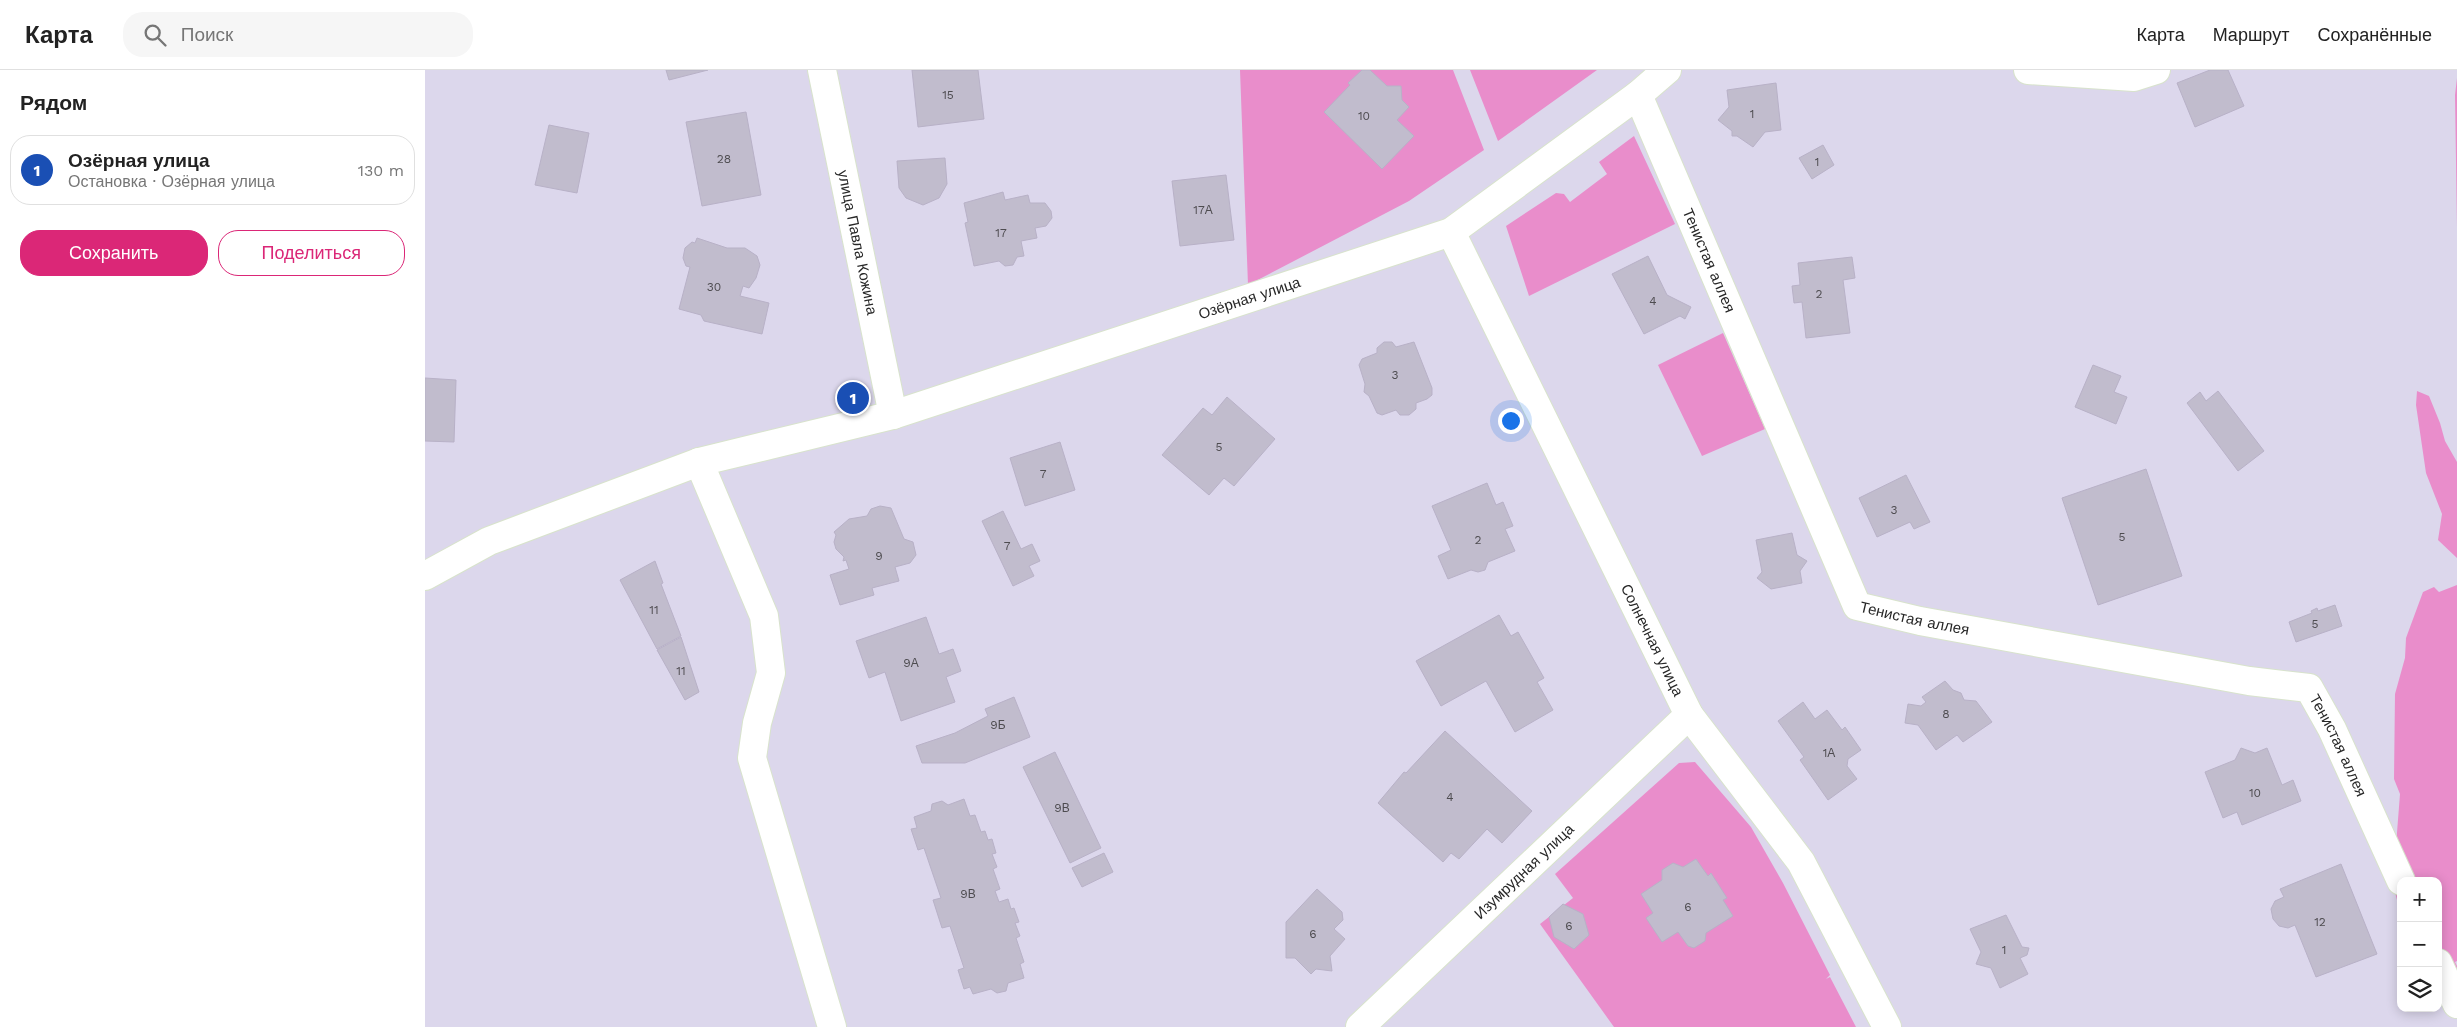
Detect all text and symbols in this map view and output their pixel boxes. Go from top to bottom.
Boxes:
search box [123,12,473,57]
text: Карта [25,21,93,49]
icon: search [141,21,169,49]
text: Поиск [181,23,233,46]
text: Карта [2137,24,2185,45]
text: Маршрут [2213,24,2289,45]
text: Сохранённые [2317,24,2432,45]
house number: 15 [942,88,954,102]
text: Рядом [20,90,87,115]
house number: 1 [1750,107,1754,121]
house number: 10 [1358,109,1370,123]
text: Озёрная улица [68,149,210,172]
house number: 28 [717,152,731,166]
house number: 1 [1815,155,1819,169]
text: 1 [34,161,40,180]
text: 130 m [358,161,404,180]
street label: улица Павла Кожина [834,168,881,317]
text: Остановка · Озёрная улица [68,172,275,191]
house number: 17А [1193,203,1213,217]
street label: Тенистая аллея [1679,206,1739,315]
house number: 17 [995,226,1007,240]
button: Сохранить [20,230,208,276]
button: Поделиться [218,230,405,276]
street label: Озёрная улица [1196,273,1303,323]
house number: 30 [707,280,721,294]
house number: 2 [1816,287,1823,301]
house number: 4 [1649,294,1657,308]
house number: 3 [1392,368,1399,382]
pin: 1 [837,379,869,417]
your location [1498,408,1524,434]
house number: 5 [1216,440,1223,454]
house number: 7 [1040,467,1047,481]
house number: 3 [1891,503,1898,517]
house number: 5 [2119,530,2126,544]
house number: 2 [1475,533,1482,547]
house number: 7 [1004,539,1011,553]
house number: 9 [875,549,883,563]
street label: Солнечная улица [1617,581,1688,700]
street label: Тенистая аллея [1858,598,1971,639]
house number: 11 [649,603,659,617]
house number: 5 [2312,617,2319,631]
house number: 9А [903,656,919,670]
house number: 11 [676,664,686,678]
street label: Тенистая аллея [2305,691,2370,799]
house number: 8 [1942,707,1950,721]
house number: 9Б [990,718,1006,732]
house number: 1А [1823,746,1835,760]
house number: 10 [2249,786,2261,800]
house number: 4 [1446,790,1454,804]
house number: 9В [1054,801,1070,815]
street label: Изумрудная улица [1471,820,1578,923]
map controls [2397,877,2442,1012]
button: + [2397,877,2442,922]
house number: 9В [960,887,976,901]
house number: 6 [1684,900,1692,914]
house number: 12 [2314,915,2326,929]
house number: 6 [1565,919,1573,933]
button: − [2397,922,2442,967]
house number: 6 [1309,927,1317,941]
house number: 1 [2002,943,2006,957]
button: layers [2397,967,2442,1012]

